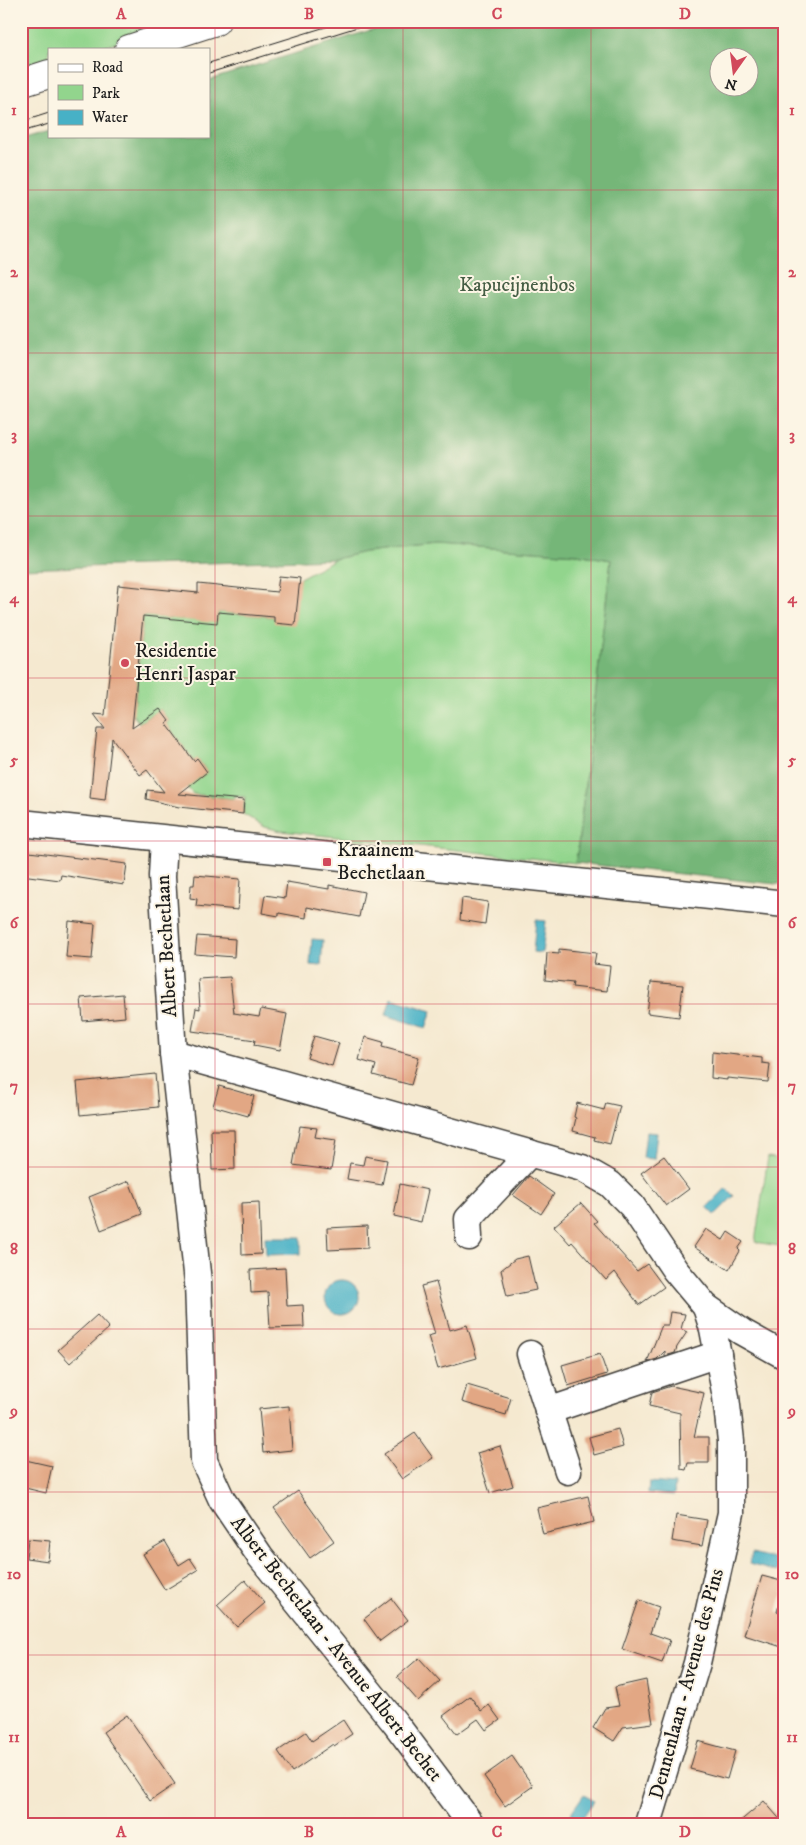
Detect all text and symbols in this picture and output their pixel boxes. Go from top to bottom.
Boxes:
text: A [115,4,127,24]
text: B [304,4,314,24]
text: C [492,4,502,24]
text: D [679,4,691,24]
legend [48,48,210,138]
north arrow [708,48,758,98]
text: Road [92,58,124,77]
text: N [723,73,739,94]
text: Park [92,84,121,103]
text: 1 [11,100,17,120]
text: 1 [789,100,795,120]
text: Water [91,108,128,127]
text: 2 [10,262,19,282]
text: 2 [788,262,797,282]
park label: Kapucijnenbos [459,273,575,298]
text: 3 [11,425,17,445]
text: 3 [789,425,795,445]
text: 4 [8,588,19,608]
text: 4 [786,588,797,608]
place label: Residentie Henri Jaspar [135,639,236,687]
marker: Residentie Henri Jaspar [119,657,131,669]
text: 5 [9,750,18,770]
text: 5 [787,750,796,770]
place label: Kraainem Bechetlaan [337,838,426,886]
marker: Kraainem Bechetlaan [321,856,333,868]
street label: Albert Bechetlaan [151,874,183,1018]
text: 6 [10,913,20,933]
text: 6 [788,913,798,933]
text: 7 [10,1076,18,1096]
text: 7 [788,1076,796,1096]
text: 8 [10,1239,18,1259]
text: 8 [788,1239,796,1259]
text: 9 [9,1401,18,1421]
text: 9 [787,1401,796,1421]
street label: Albert Bechetlaan - Avenue Albert Bechet [224,1511,448,1787]
text: 10 [7,1564,22,1584]
text: 10 [785,1564,800,1584]
street label: Dennenlaan - Avenue des Pins [644,1566,730,1802]
text: 11 [8,1727,20,1747]
text: 11 [786,1727,798,1747]
text: A [115,1822,127,1842]
text: B [304,1822,314,1842]
text: C [492,1822,502,1842]
text: D [679,1822,691,1842]

